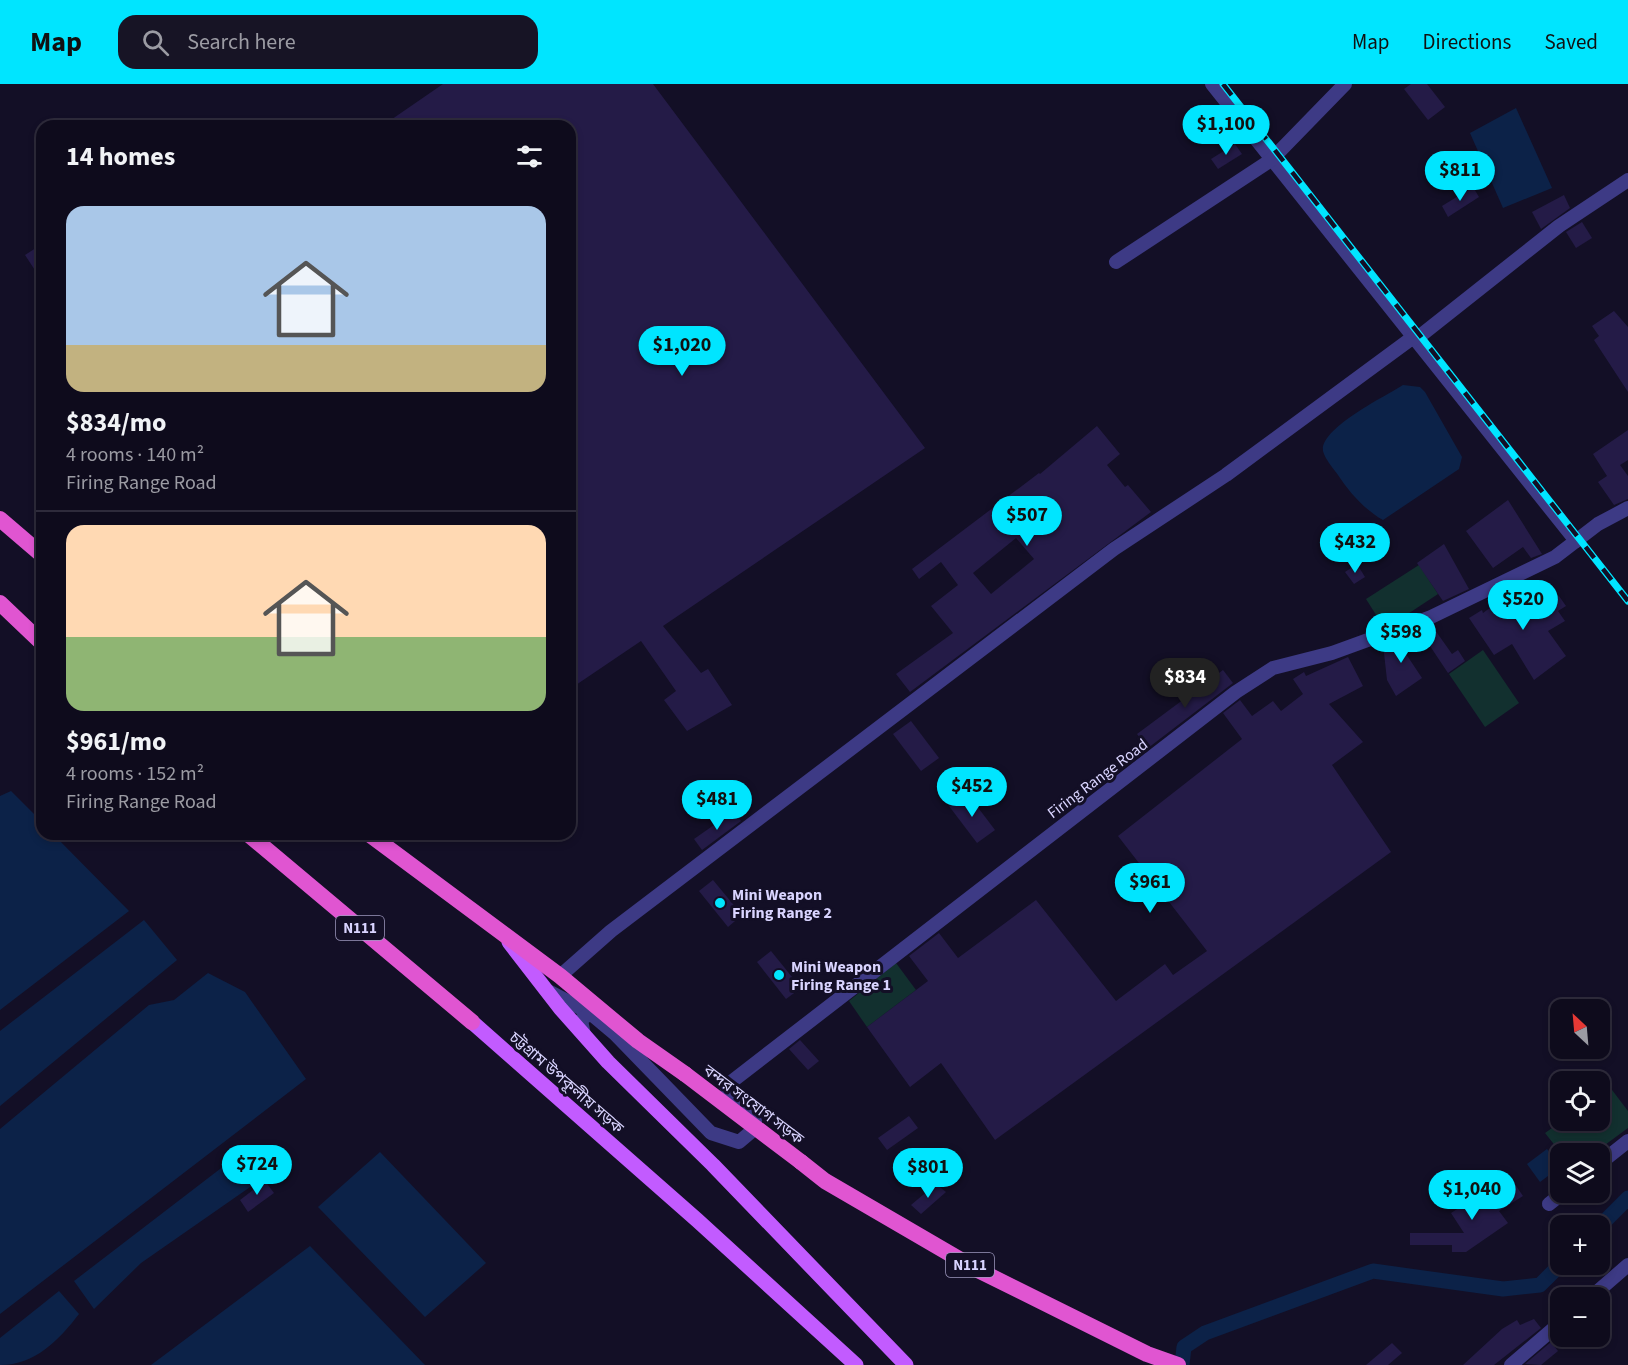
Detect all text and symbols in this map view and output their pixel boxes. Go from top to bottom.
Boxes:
search box [118,15,538,69]
text: Map [30,22,82,62]
icon: search [139,26,172,59]
text: Search here [187,26,296,58]
text: Map [1352,27,1390,57]
text: Directions [1423,27,1511,57]
text: Saved [1544,27,1598,57]
pin: $1,100 [1177,105,1275,156]
text: $1,100 [1197,110,1255,138]
text: 14 homes [66,138,175,175]
icon: filters [513,140,546,173]
pin: $811 [1424,151,1496,202]
text: $811 [1439,156,1481,184]
icon: home [252,245,360,353]
pin: $1,020 [633,326,731,377]
text: $1,020 [653,331,711,359]
text: $834/mo [66,404,166,441]
text: 4 rooms · 140 m² [66,441,204,469]
text: Firing Range Road [66,469,217,497]
pin: $507 [991,496,1063,547]
text: $507 [1006,501,1048,529]
pin: $432 [1319,523,1391,574]
text: $432 [1334,528,1376,556]
icon: home [252,564,360,672]
pin: $520 [1487,580,1559,631]
text: $520 [1502,585,1544,613]
pin: $598 [1365,613,1437,664]
text: $598 [1380,618,1422,646]
pin: $834 [1149,658,1221,709]
text: $834 [1164,663,1206,691]
text: $961/mo [66,723,166,760]
street label: Firing Range Road [1043,734,1152,824]
text: 4 rooms · 152 m² [66,760,204,788]
pin: $452 [936,767,1008,818]
text: $452 [951,772,993,800]
pin: $481 [681,780,753,831]
text: $481 [696,785,738,813]
text: Firing Range Road [66,788,217,816]
pin: $961 [1114,863,1186,914]
text: $961 [1129,868,1171,896]
place label: Mini Weapon Firing Range 2 [732,884,832,924]
marker: Mini Weapon Firing Range 2 [713,896,727,910]
road number: N111 [336,916,384,940]
place label: Mini Weapon Firing Range 1 [791,956,891,996]
marker: Mini Weapon Firing Range 1 [772,968,786,982]
north arrow [1550,999,1610,1059]
map controls [1550,999,1610,1347]
street label: চট্টগ্রাম উপকূলীয় সড়ক [504,1026,629,1139]
street label: বন্দর সংযোগ সড়ক [698,1059,809,1151]
button: locate [1550,1071,1610,1131]
button: layers [1550,1143,1610,1203]
pin: $724 [221,1145,293,1196]
pin: $801 [892,1148,964,1199]
text: $724 [236,1150,278,1178]
text: $801 [907,1153,949,1181]
pin: $1,040 [1423,1170,1521,1221]
text: $1,040 [1443,1175,1501,1203]
button: + [1550,1215,1610,1275]
road number: N111 [946,1253,994,1277]
button: − [1550,1287,1610,1347]

